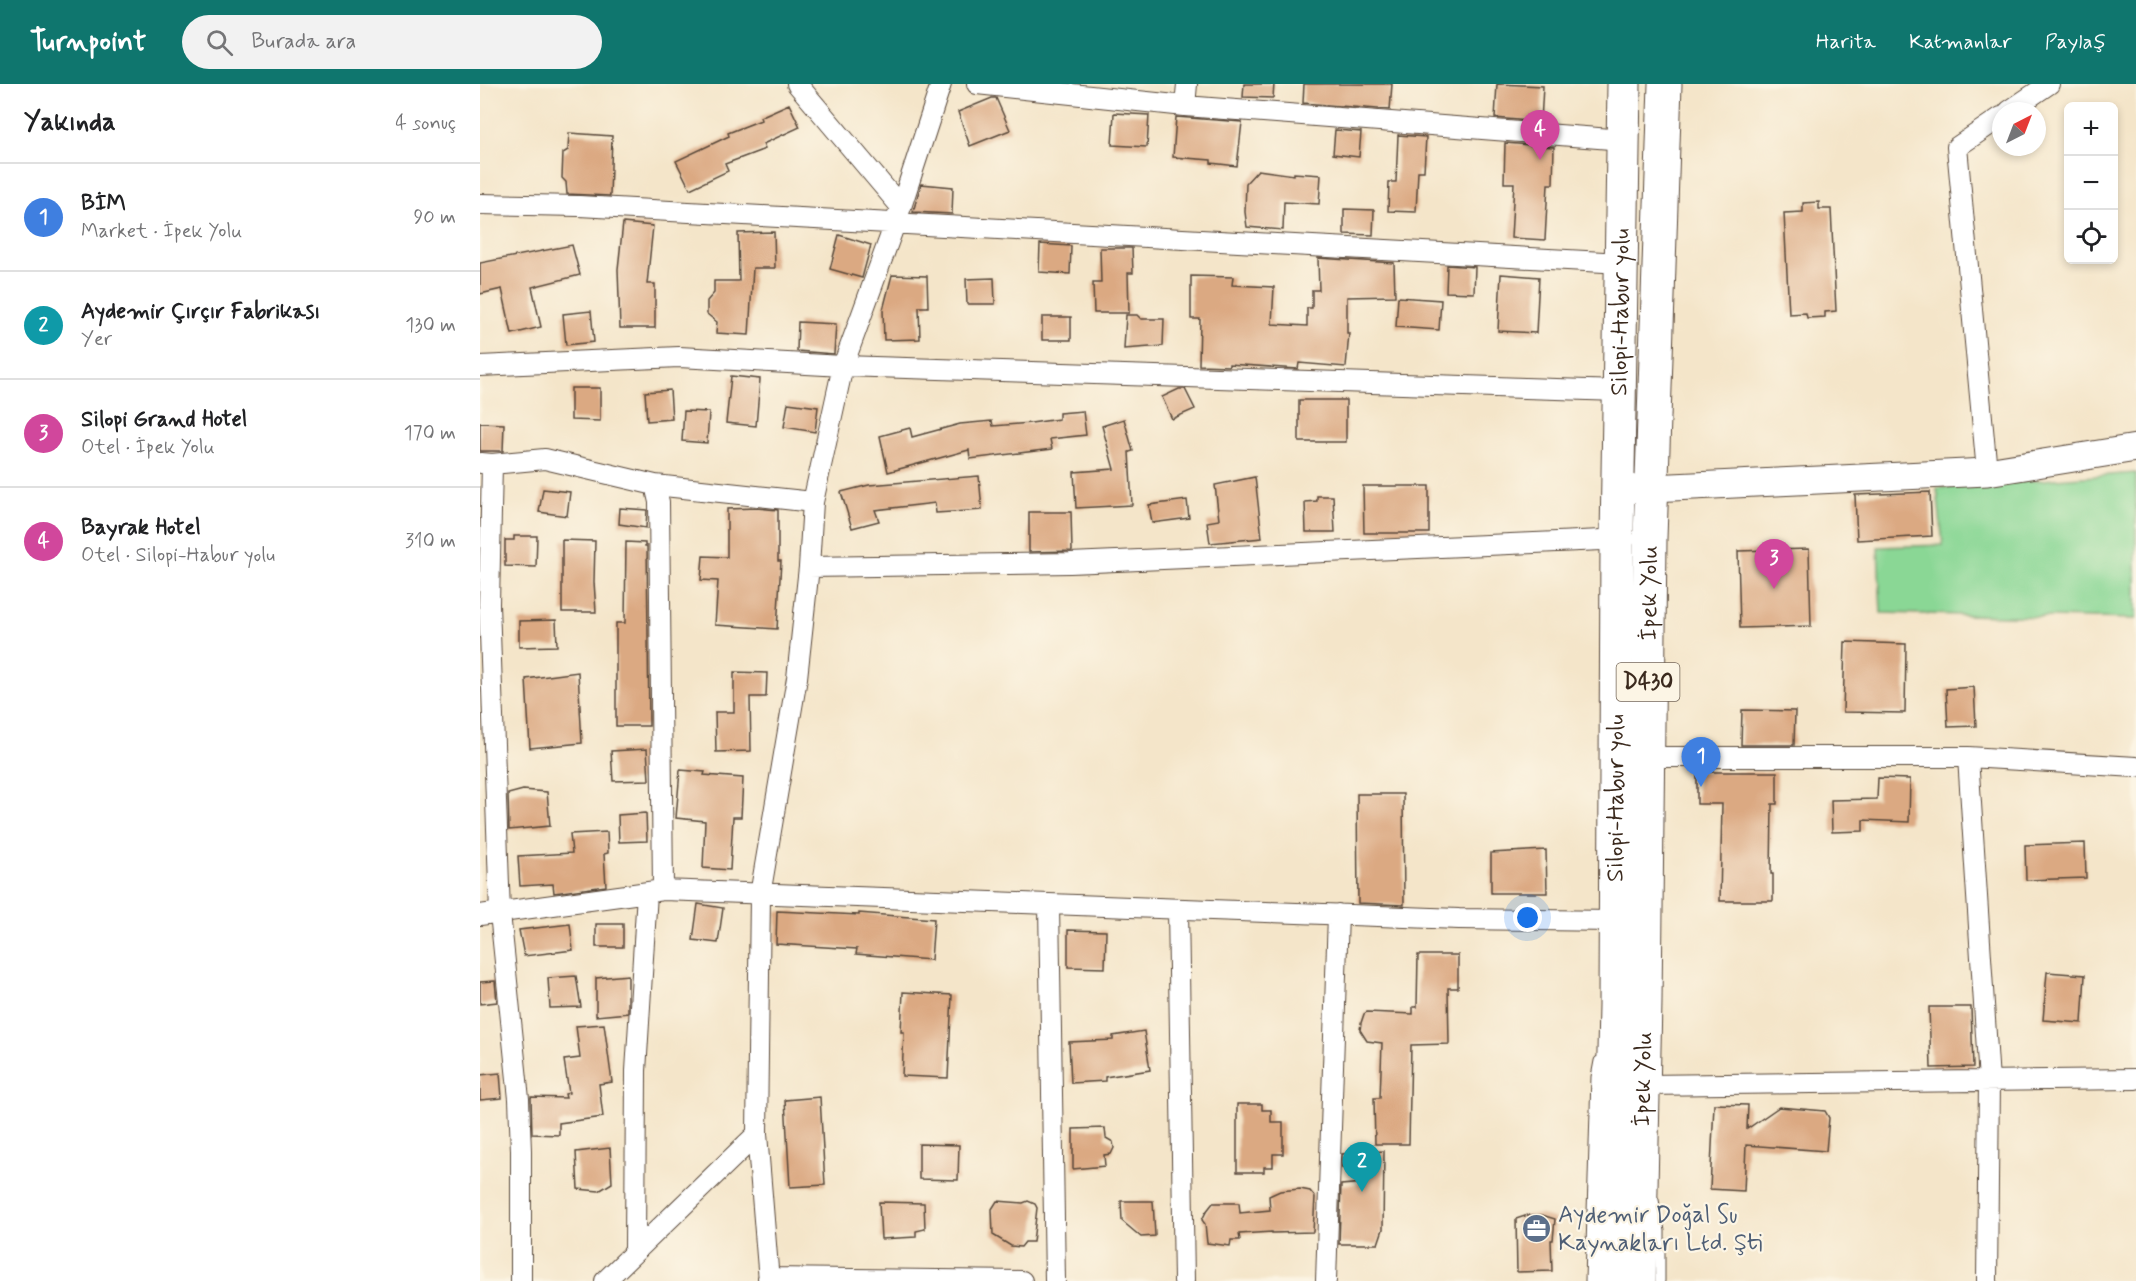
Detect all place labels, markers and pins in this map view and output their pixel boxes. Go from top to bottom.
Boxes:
pin: 4 [1520,110,1560,160]
pin: 3 [1754,540,1794,589]
pin: 1 [1682,738,1720,787]
pin: 2 [1342,1142,1382,1192]
place label: Aydemir Doğal Su Kaynakları Ltd. Şti [1558,1200,1763,1259]
office icon: Aydemir Doğal Su Kaynakları Ltd. Şti [1521,1213,1553,1245]

